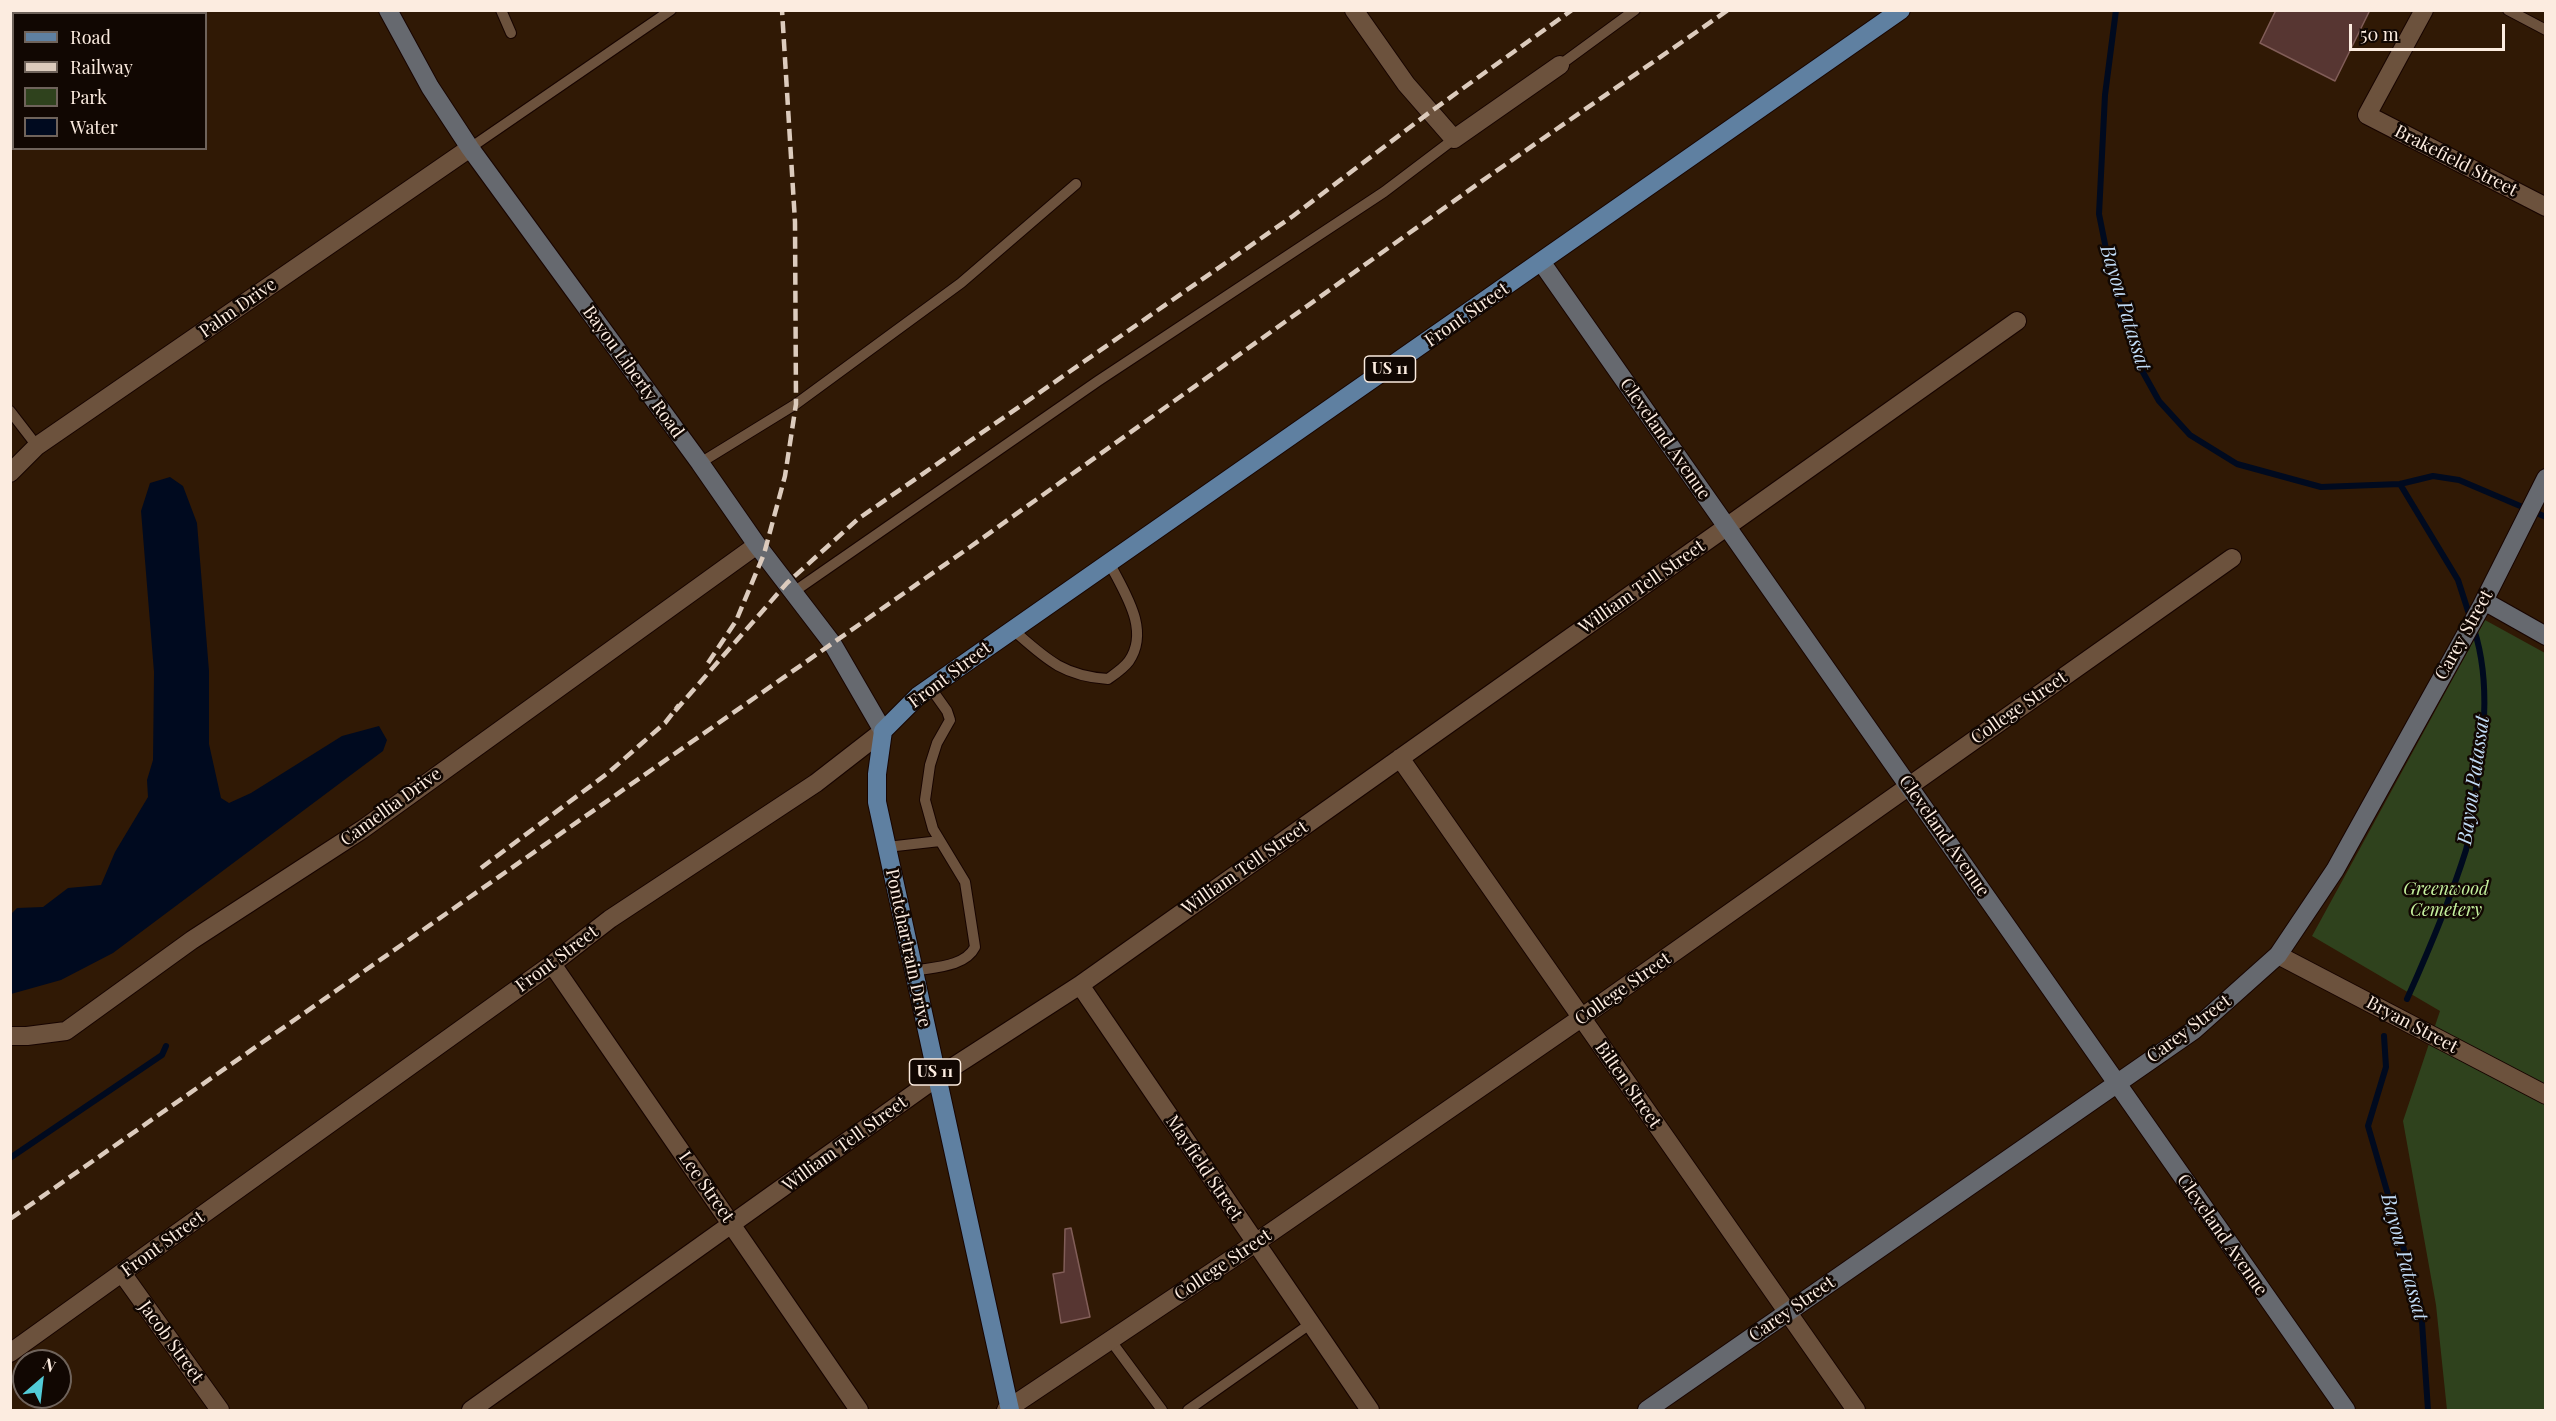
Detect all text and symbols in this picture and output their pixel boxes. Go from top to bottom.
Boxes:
legend [12,12,207,150]
scale bar [2352,12,2508,50]
text: 50 m [2360,22,2399,46]
text: Road [70,25,111,49]
text: Railway [70,55,133,79]
text: Park [70,85,107,109]
text: Water [70,115,118,139]
street label: Brakefield Street [2391,121,2521,201]
water label: Bayou Patassat [2094,242,2156,374]
street label: Palm Drive [195,274,281,342]
street label: Front Street [1421,278,1513,352]
street label: Bayou Liberty Road [578,302,688,442]
road number: US 11 [1364,356,1416,382]
street label: Cleveland Avenue [1615,374,1715,504]
street label: William Tell Street [1575,535,1709,639]
street label: Carey Street [2430,586,2498,684]
street label: Front Street [904,637,996,713]
street label: College Street [1967,667,2071,749]
water label: Bayou Patassat [2453,714,2495,846]
street label: Camellia Drive [336,763,446,851]
street label: Cleveland Avenue [1894,771,1994,901]
street label: William Tell Street [1178,816,1312,920]
street label: Pontchartrain Drive [881,867,935,1029]
park label: Greenwood Cemetery [2403,878,2489,920]
street label: Front Street [511,921,603,997]
street label: College Street [1571,948,1675,1030]
street label: Carey Street [2143,990,2235,1068]
street label: Bryan Street [2363,992,2461,1058]
street label: Bilten Street [1590,1038,1666,1132]
road number: US 11 [910,1059,960,1085]
street label: William Tell Street [778,1092,912,1196]
street label: Mayfield Street [1161,1111,1247,1225]
street label: Lee Street [674,1147,738,1227]
street label: Cleveland Avenue [2172,1170,2272,1300]
water label: Bayou Patassat [2376,1191,2432,1323]
street label: Front Street [117,1207,209,1281]
street label: College Street [1170,1225,1276,1305]
street label: Carey Street [1745,1272,1839,1346]
street label: Jacob Street [134,1297,208,1387]
north arrow [12,1349,72,1409]
text: N [40,1352,60,1376]

